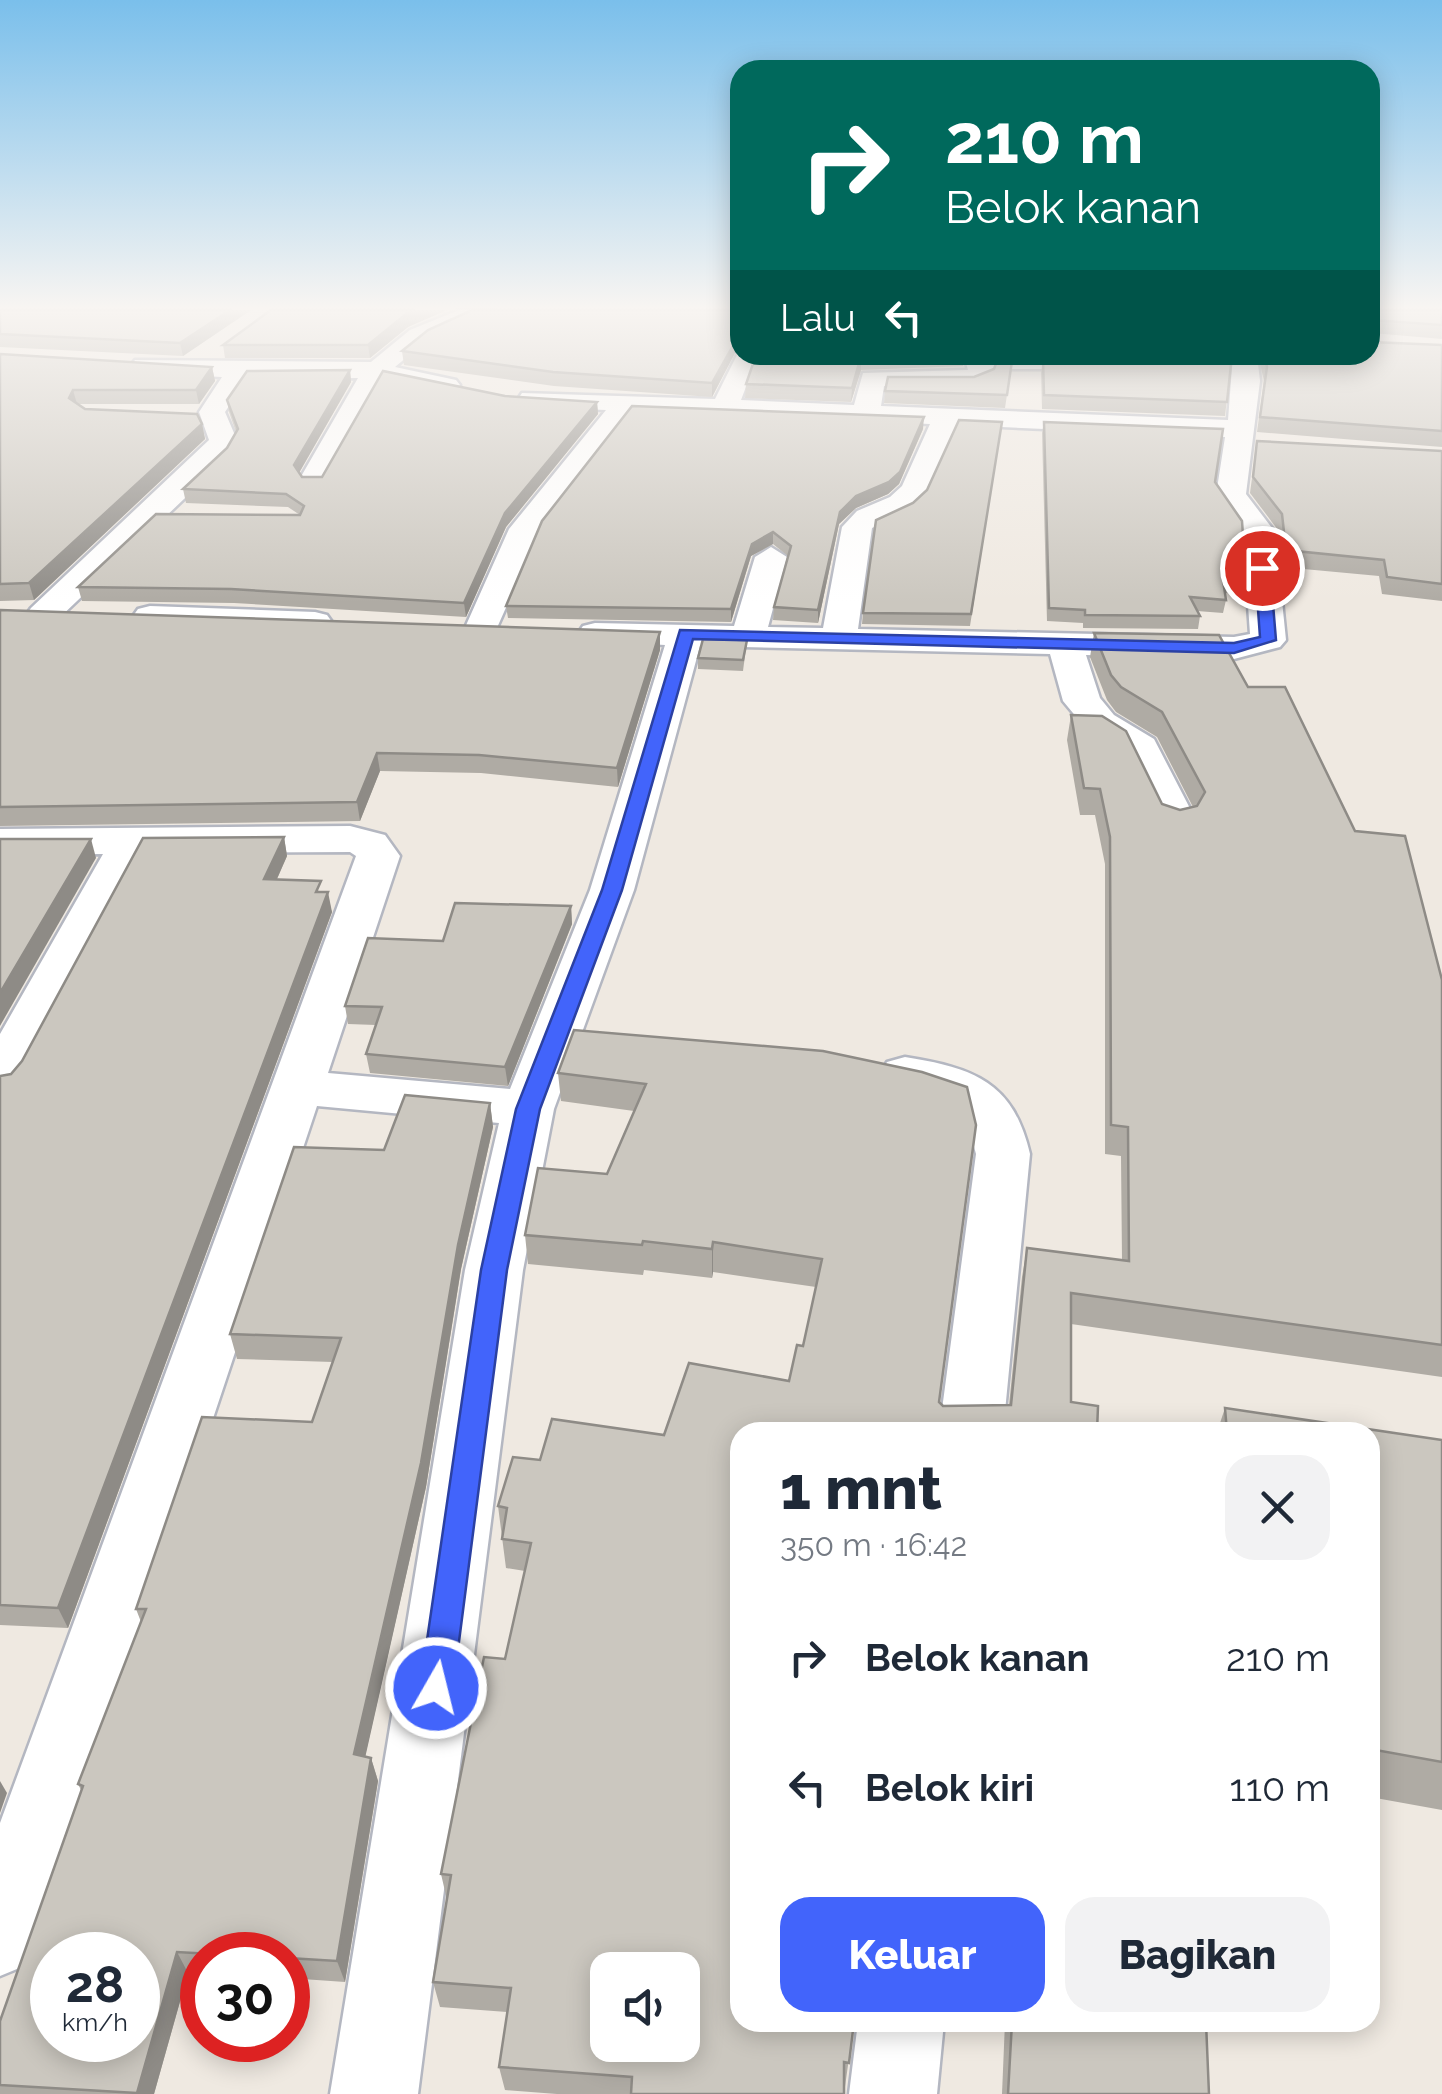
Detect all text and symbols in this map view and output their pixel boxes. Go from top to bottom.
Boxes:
text: 210 m [945,97,1144,179]
icon: right [780,100,910,230]
text: Belok kanan [945,181,1201,234]
icon: left [876,290,931,345]
text: Lalu [780,295,856,340]
pin [1220,526,1305,611]
icon: arrive [1235,541,1290,596]
text: 1 mnt [780,1453,942,1523]
button: close [1225,1455,1330,1560]
text: 350 m · 16:42 [780,1526,967,1563]
icon: right [780,1630,835,1685]
text: Belok kanan [865,1635,1090,1680]
text: 210 m [1226,1635,1330,1680]
position arrow [384,1636,488,1740]
icon: left [780,1760,835,1815]
text: Belok kiri [865,1765,1034,1810]
text: 110 m [1230,1765,1330,1810]
button: Keluar [780,1897,1045,2012]
button: Bagikan [1065,1897,1330,2012]
speed limit sign: 30 [180,1932,310,2062]
map controls [590,1952,700,2062]
button: sound [590,1952,700,2062]
text: 28 [66,1955,124,2014]
text: km/h [62,2007,128,2037]

